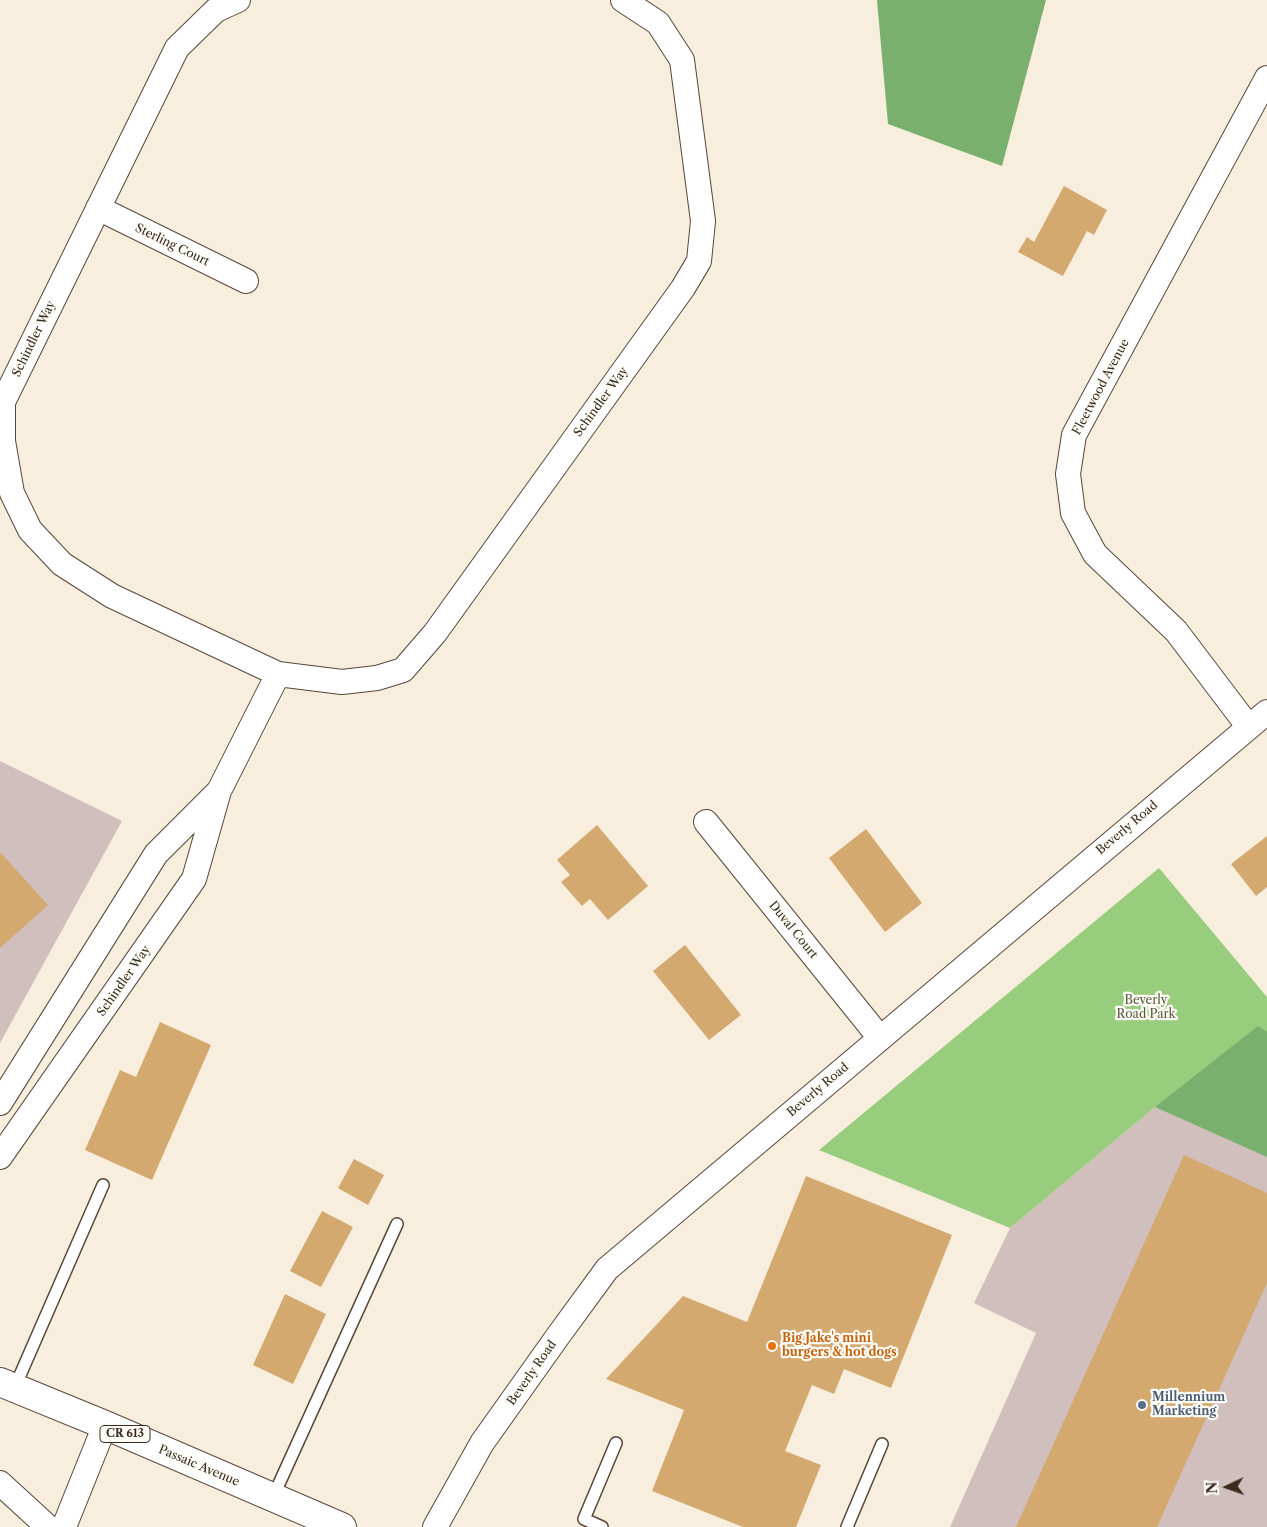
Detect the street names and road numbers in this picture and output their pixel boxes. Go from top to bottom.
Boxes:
street label: Sterling Court [133,221,211,269]
street label: Schindler Way [9,299,59,379]
street label: Fleetwood Avenue [1070,337,1132,437]
street label: Schindler Way [571,364,631,440]
street label: Beverly Road [1093,798,1161,858]
street label: Duval Court [766,898,820,962]
street label: Schindler Way [94,943,154,1019]
street label: Beverly Road [784,1060,852,1120]
street label: Beverly Road [504,1338,560,1408]
road number: CR 613 [100,1426,150,1442]
street label: Passaic Avenue [156,1442,242,1490]

